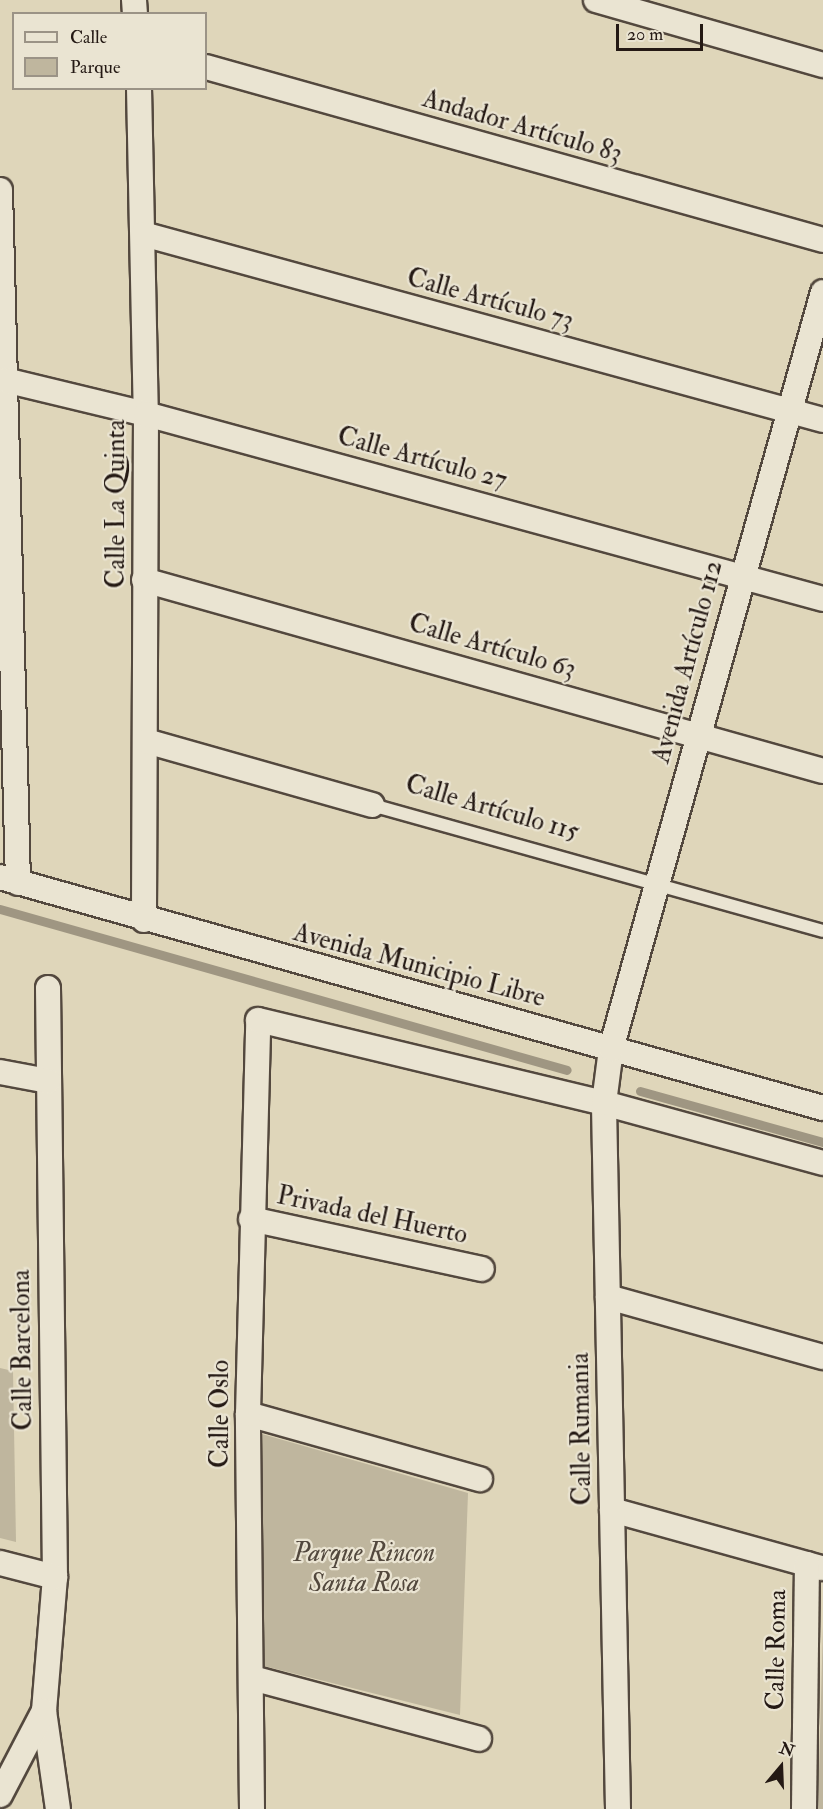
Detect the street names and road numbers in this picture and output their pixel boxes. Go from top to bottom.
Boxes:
street label: Andador Artículo 83 [419,84,625,170]
street label: Calle Artículo 73 [403,263,577,337]
street label: Calle La Quinta [101,420,133,588]
street label: Calle Artículo 27 [334,421,510,497]
street label: Avenida Artículo 112 [646,557,730,767]
street label: Calle Artículo 63 [405,608,579,686]
street label: Calle Artículo 115 [402,769,582,849]
street label: Avenida Municipio Libre [290,917,548,1015]
street label: Privada del Huerto [274,1181,470,1251]
street label: Calle Barcelona [6,1269,40,1431]
street label: Calle Rumania [565,1352,599,1506]
street label: Calle Oslo [205,1360,237,1468]
street label: Calle Roma [760,1589,794,1711]

